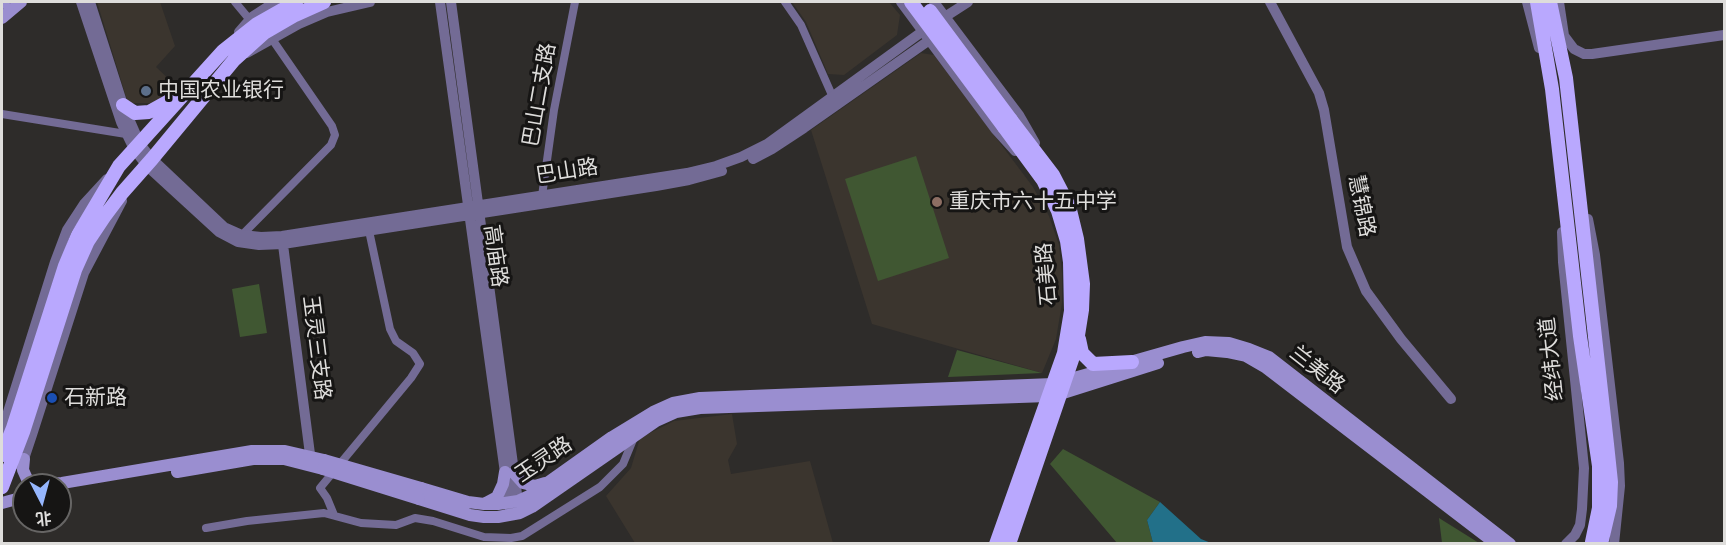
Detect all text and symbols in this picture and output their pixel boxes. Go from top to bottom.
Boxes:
street label: 巴山二支路 [518,41,562,149]
place label: 中国农业银行 [158,78,284,104]
marker: 中国农业银行 [139,84,153,98]
street label: 巴山路 [534,155,600,189]
street label: 慧锦路 [1343,173,1379,239]
place label: 重庆市六十五中学 [949,189,1117,215]
marker: 重庆市六十五中学 [930,195,944,209]
street label: 高庙路 [478,223,512,289]
street label: 石美路 [1032,242,1062,306]
street label: 玉灵三支路 [297,294,335,402]
street label: 经纬大道 [1535,316,1569,402]
street label: 兰美路 [1284,341,1350,399]
place label: 石新路 [64,385,127,411]
marker: 石新路 [45,391,59,405]
street label: 玉灵路 [511,432,577,488]
north arrow [12,473,72,533]
text: 北 [35,507,53,531]

